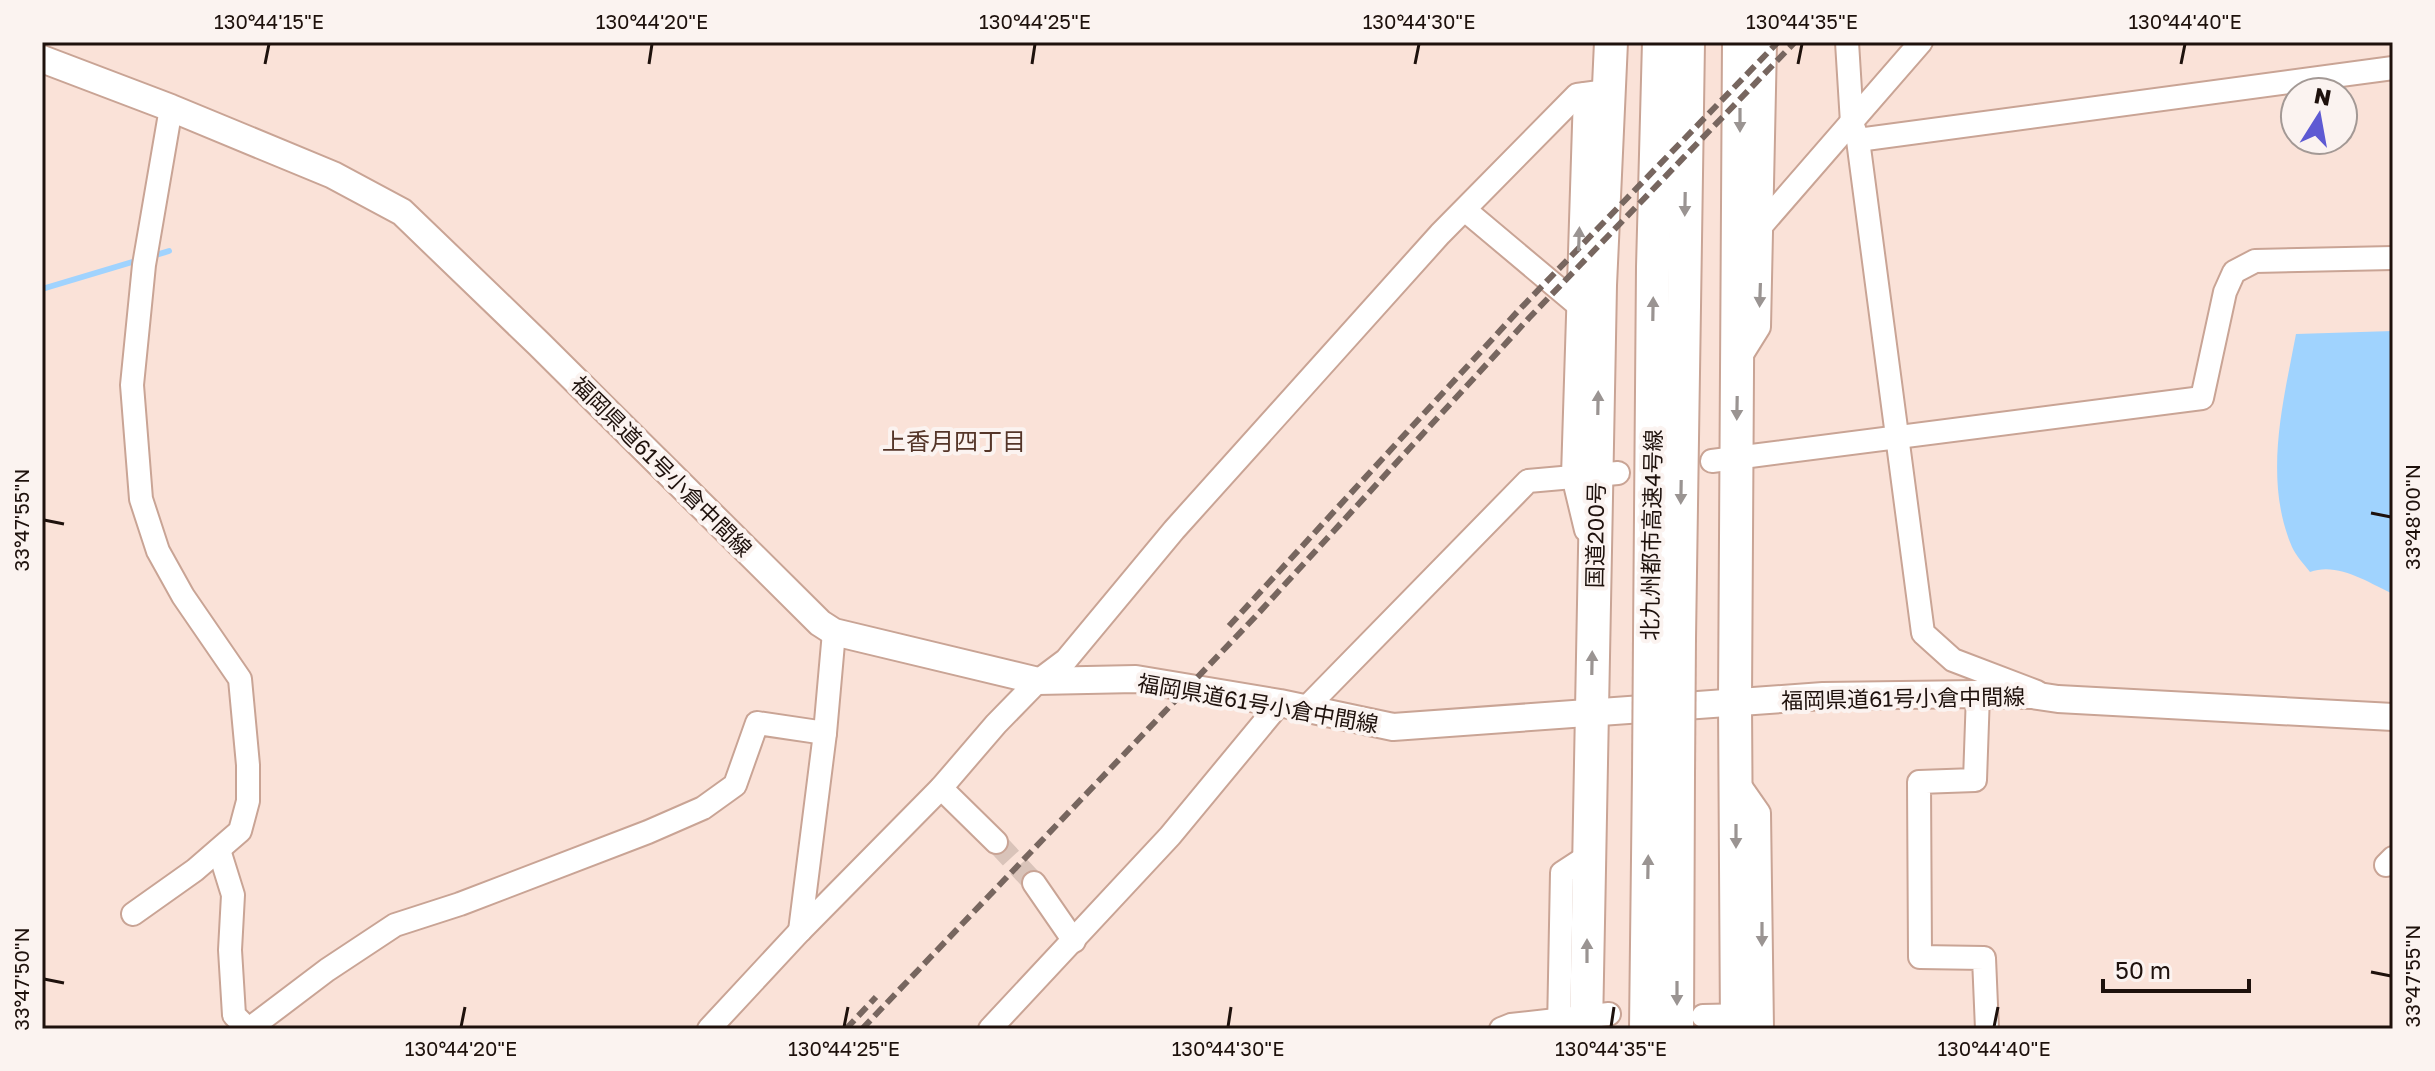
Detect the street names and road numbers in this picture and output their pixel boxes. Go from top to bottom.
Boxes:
street label: 福岡県道61号小倉中間線 [566,370,758,562]
street label: 北九州都市高速4号線 [1636,429,1666,641]
street label: 国道200号 [1581,482,1609,588]
street label: 福岡県道61号小倉中間線 [1136,669,1380,737]
street label: 福岡県道61号小倉中間線 [1781,682,2025,714]

